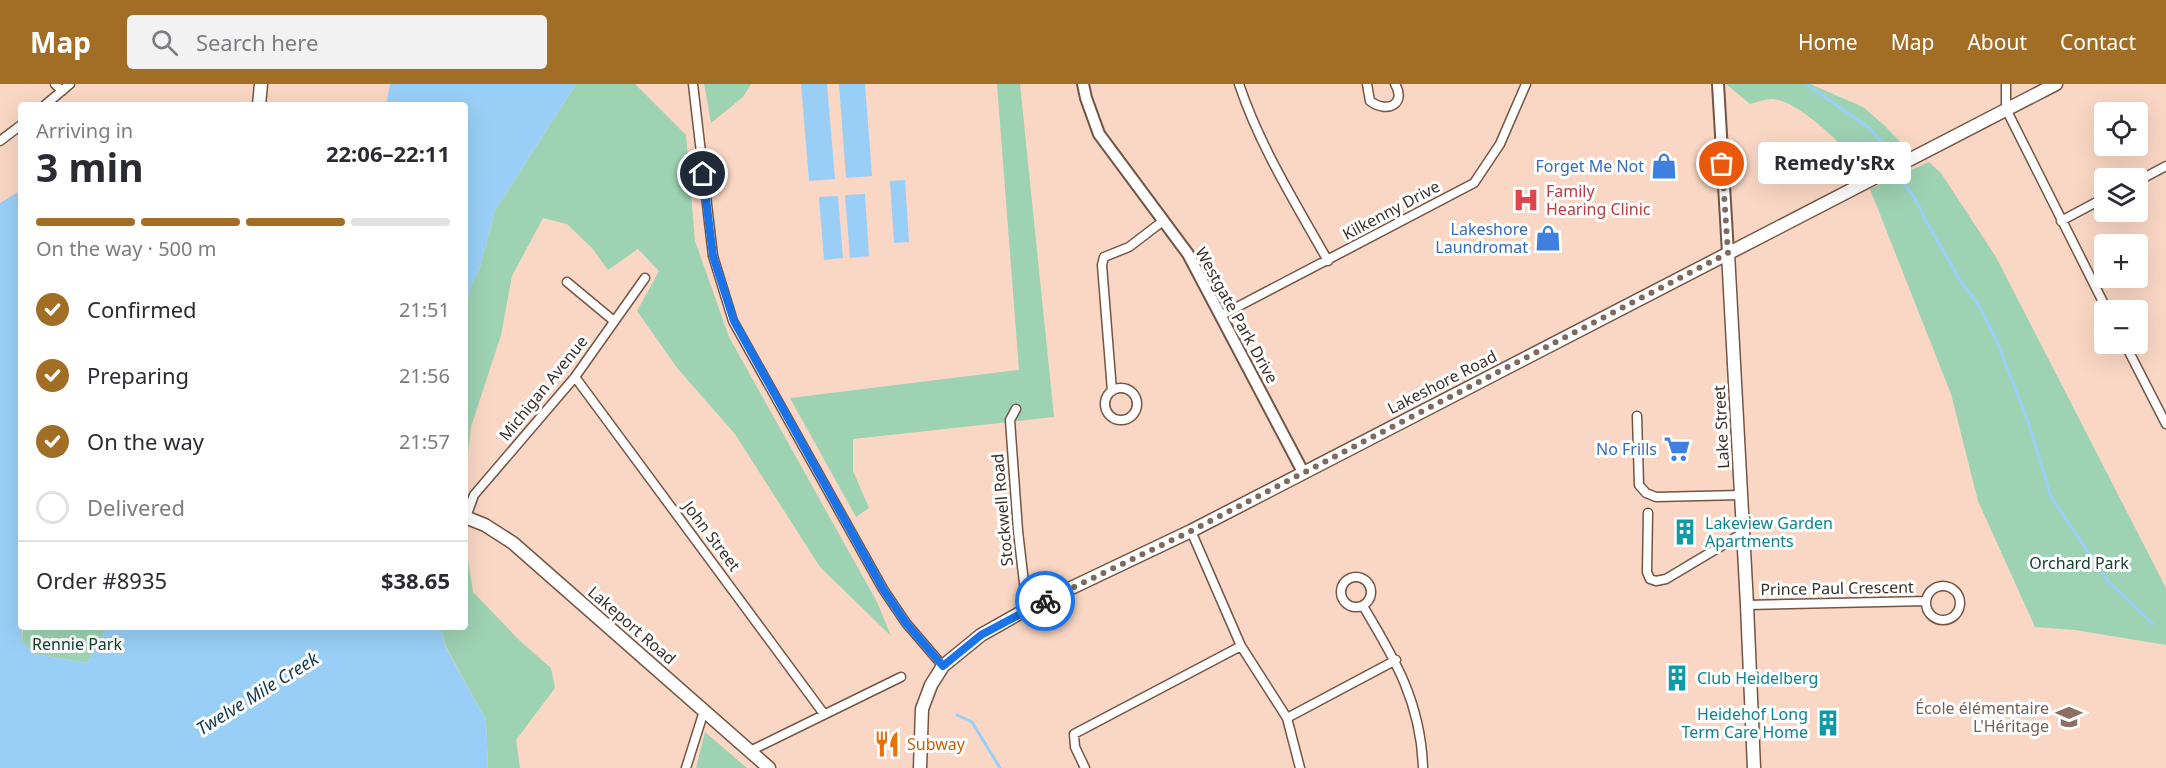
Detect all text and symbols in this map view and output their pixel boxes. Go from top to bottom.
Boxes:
search box [127,15,547,69]
text: Map [30,23,91,61]
icon: search [148,26,181,59]
text: Search here [196,27,318,57]
text: Home [1798,28,1858,56]
text: Map [1891,28,1934,56]
text: About [1967,28,2027,56]
text: Contact [2060,28,2136,56]
map controls [2094,102,2148,354]
button: locate [2094,102,2148,156]
text: Arriving in [36,117,133,144]
text: 22:06–22:11 [326,138,450,168]
pin [1696,138,1747,189]
text: 3 min [36,140,143,193]
callout: Remedy'sRx [1758,143,1911,185]
icon: bag [1705,147,1738,180]
pin [677,148,728,199]
text: Remedy'sRx [1774,149,1895,176]
shop icon: Forget Me Not [1649,151,1679,181]
place label: Forget Me Not [1535,155,1644,177]
icon: home [686,157,719,190]
button: layers [2094,168,2148,222]
street label: Kilkenny Drive [1338,175,1444,245]
place label: Family Hearing Clinic [1546,180,1651,220]
hospital icon: Family Hearing Clinic [1511,185,1541,215]
place label: Lakeshore Laundromat [1435,218,1528,258]
shop icon: Lakeshore Laundromat [1533,223,1563,253]
button: + [2094,234,2148,288]
text: On the way · 500 m [36,235,216,262]
street label: Westgate Park Drive [1190,243,1284,387]
icon: check [36,293,69,326]
text: Confirmed [87,294,197,324]
text: 21:51 [399,296,450,323]
button: − [2094,300,2148,354]
street label: Michigan Avenue [494,331,592,445]
street label: Lakeshore Road [1384,345,1500,419]
icon: check [36,359,69,392]
text: Preparing [87,360,189,390]
text: 21:56 [399,362,450,389]
street label: Lake Street [1708,384,1734,469]
icon: check [36,425,69,458]
text: On the way [87,426,204,456]
text: 21:57 [399,428,450,455]
supermarket icon: No Frills [1662,434,1692,464]
place label: No Frills [1596,438,1657,460]
street label: Stockwell Road [986,453,1018,567]
text: Delivered [87,492,185,522]
street label: John Street [677,495,746,576]
place label: Lakeview Garden Apartments [1705,512,1833,552]
building icon: Lakeview Garden Apartments [1670,517,1700,547]
park label: Orchard Park [2029,552,2129,574]
text: Order #8935 [36,565,167,595]
text: $38.65 [381,565,450,595]
courier [1015,571,1075,631]
street label: Prince Paul Crescent [1760,576,1914,600]
street label: Lakeport Road [583,581,681,669]
icon: bike [1029,585,1062,618]
park label: Rennie Park [32,633,122,655]
water label: Twelve Mile Creek [191,645,324,740]
building icon: Club Heidelberg [1662,663,1692,693]
place label: Club Heidelberg [1697,667,1818,689]
place label: École élémentaire L'Héritage [1915,697,2049,737]
school or university icon: École élémentaire L'Héritage [2054,702,2084,732]
place label: Heidehof Long Term Care Home [1681,703,1808,743]
building icon: Heidehof Long Term Care Home [1813,708,1843,738]
restaurant icon: Subway [872,729,902,759]
place label: Subway [907,733,966,755]

